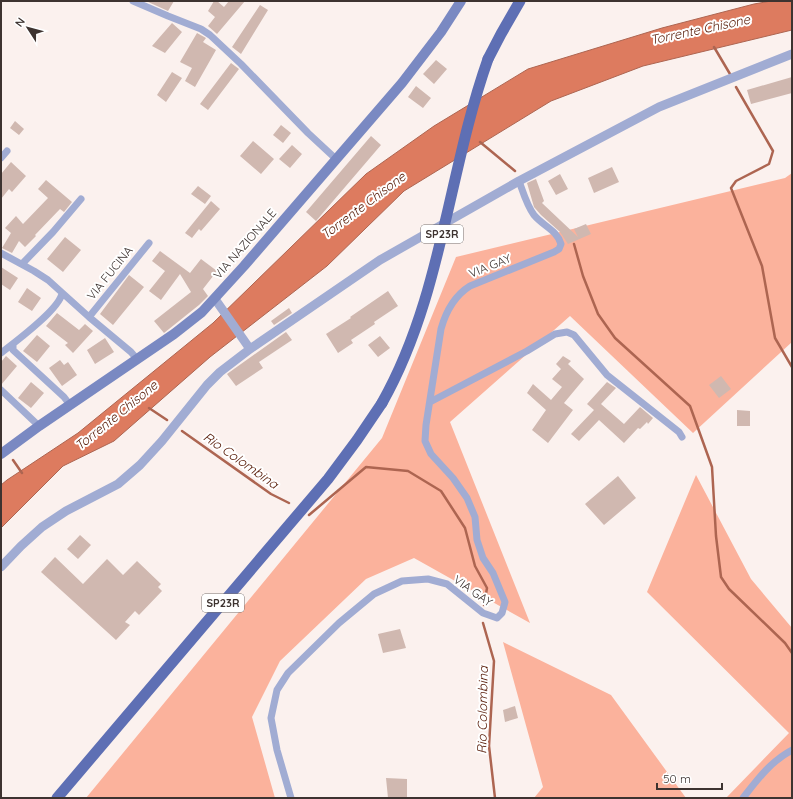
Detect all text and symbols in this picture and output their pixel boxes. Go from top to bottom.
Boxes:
north arrow [8,8,48,48]
water label: Torrente Chisone [649,10,752,47]
text: N [12,15,28,30]
water label: Torrente Chisone [318,168,409,242]
street label: VIA NAZIONALE [210,205,279,282]
road number: SP23R [421,225,463,243]
street label: VIA FUCINA [83,243,136,303]
street label: VIA GAY [466,250,513,281]
water label: Torrente Chisone [72,376,161,453]
water label: Rio Colombina [200,428,282,492]
street label: VIA GAY [451,572,496,610]
road number: SP23R [202,594,244,612]
water label: Rio Colombina [473,665,491,754]
scale bar [657,765,722,791]
text: 50 m [663,771,691,786]

